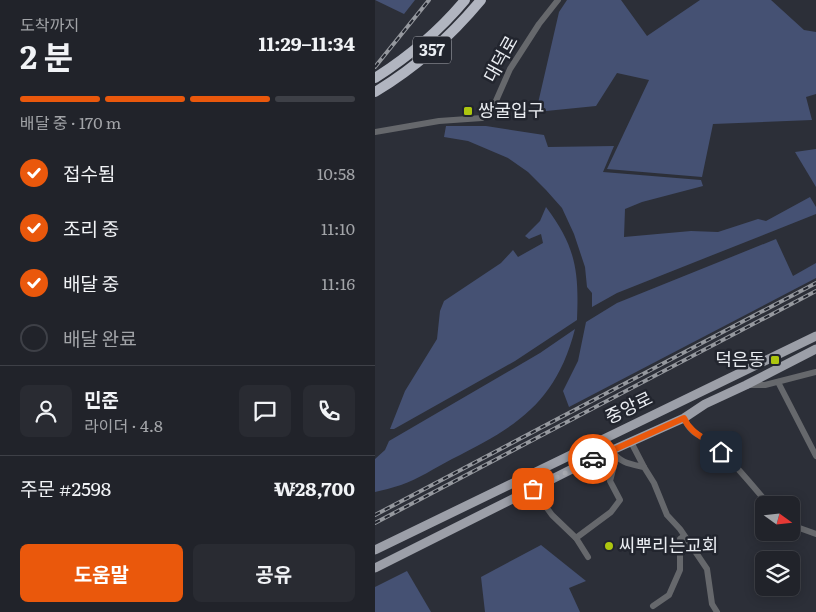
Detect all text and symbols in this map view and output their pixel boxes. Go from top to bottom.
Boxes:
text: 도착까지 [20,12,79,36]
text: 11:29–11:34 [259,29,355,57]
street label: 대덕로 [476,30,524,87]
text: 2 분 [20,31,73,79]
road number: 357 [413,36,451,64]
place label: 쌍굴입구 [478,96,544,123]
marker: 쌍굴입구 [462,105,474,117]
text: 배달 중 · 170 m [20,110,121,134]
icon: check [20,159,48,187]
text: 접수됨 [63,159,115,187]
text: 10:58 [317,161,355,185]
icon: check [20,214,48,242]
text: 조리 중 [63,214,119,242]
text: 11:10 [321,216,355,240]
icon: check [20,269,48,297]
text: 배달 중 [63,269,119,297]
text: 11:16 [322,271,355,295]
text: 배달 완료 [63,324,137,352]
place label: 덕은동 [715,345,765,372]
marker: 덕은동 [769,354,781,366]
street label: 중앙로 [600,384,657,430]
button: person [20,385,72,437]
text: 민준 [84,385,119,413]
button: chat [239,385,291,437]
button: phone [303,385,355,437]
text: 라이더 · 4.8 [84,413,163,437]
pin [700,431,742,473]
courier [568,434,618,484]
icon: home [707,438,735,466]
icon: car [579,445,607,473]
pin [512,468,554,510]
text: 주문 #2598 [20,474,111,502]
text: ₩28,700 [274,474,355,502]
icon: bag [519,475,547,503]
north arrow [755,496,800,541]
map controls [755,496,800,596]
place label: 씨뿌리는교회 [619,531,718,558]
marker: 씨뿌리는교회 [603,540,615,552]
button: 도움말 [20,544,183,602]
button: 공유 [193,544,355,602]
button: layers [755,551,800,596]

